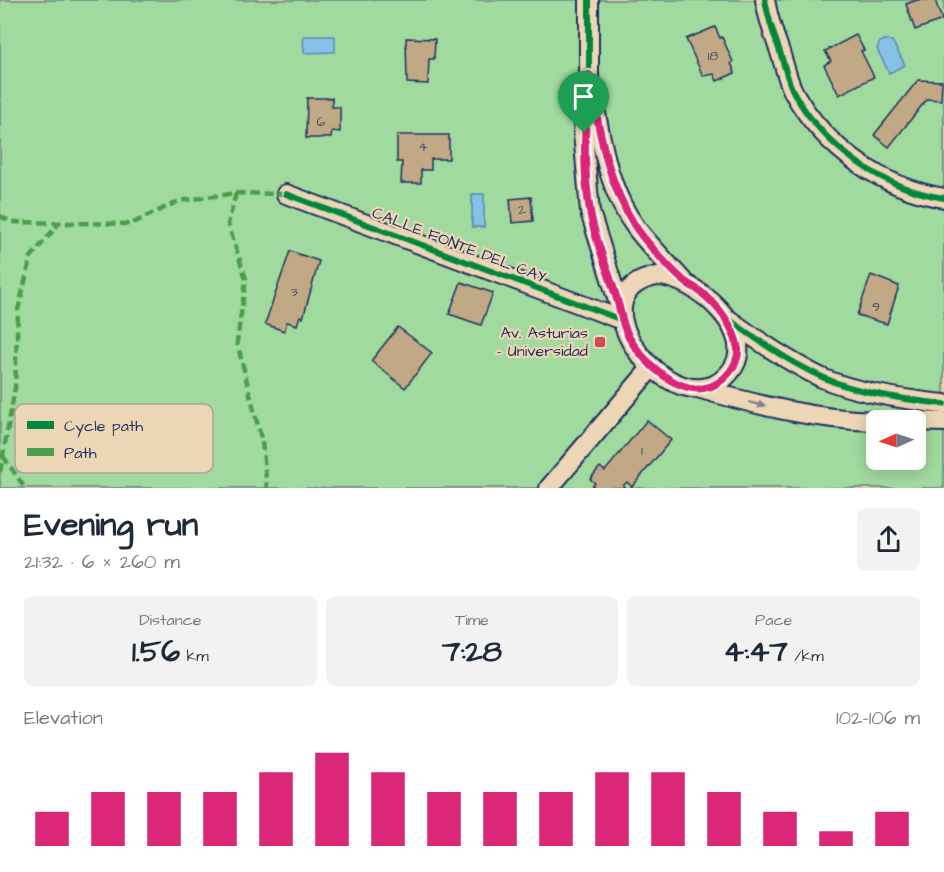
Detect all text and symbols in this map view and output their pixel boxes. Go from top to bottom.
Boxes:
house number: 18 [708,46,718,66]
pin [558,71,609,133]
icon: arrive [567,80,600,113]
house number: 6 [317,112,326,132]
house number: 4 [418,137,428,157]
house number: 2 [518,200,526,220]
street label: CALLE FONTE DEL CAY [369,202,550,289]
house number: 3 [290,282,298,302]
house number: 9 [872,297,880,317]
place label: Av. Asturias - Universidad [496,322,588,362]
marker: Av. Asturias - Universidad [593,335,607,349]
one-way arrow [748,400,767,409]
legend [15,404,213,473]
north arrow [866,410,926,470]
map controls [866,410,926,470]
text: Cycle path [64,415,143,438]
house number: 1 [641,441,643,461]
text: Path [64,442,97,464]
text: Evening run [24,502,198,548]
button: share [857,508,920,571]
text: 21:32 · 6 × 260 m [24,548,180,576]
text: Distance [139,609,201,631]
text: Time [455,609,489,631]
text: Pace [755,609,792,631]
text: 1.56 [132,631,180,673]
text: 7:28 [442,631,502,673]
text: 4:47 [724,631,788,673]
text: km [180,645,209,667]
text: /km [788,645,824,667]
text: Elevation [24,704,103,732]
text: 102–106 m [836,704,920,732]

